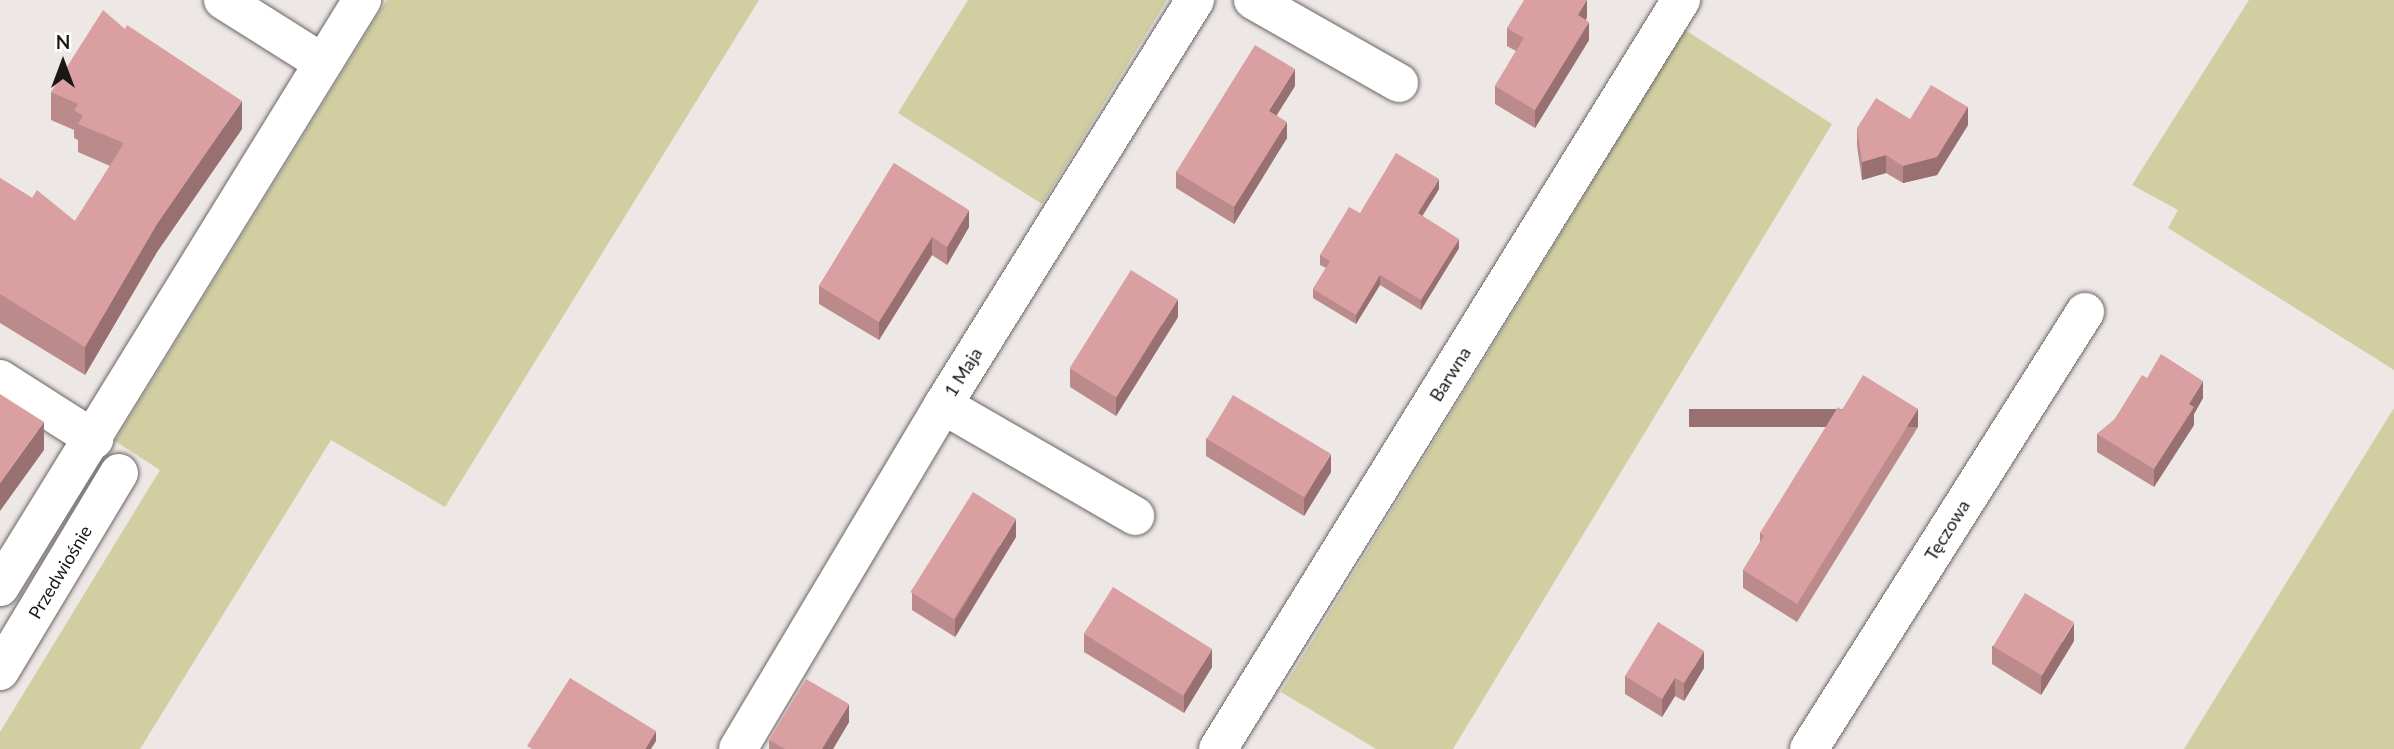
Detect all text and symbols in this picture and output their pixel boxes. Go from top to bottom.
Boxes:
north arrow [28,28,98,98]
text: N [56,30,70,53]
street label: Barwna [1425,343,1475,405]
street label: 1 Maja [940,344,986,400]
street label: Tęczowa [1920,496,1974,564]
street label: Przedwiośnie [24,521,96,623]

